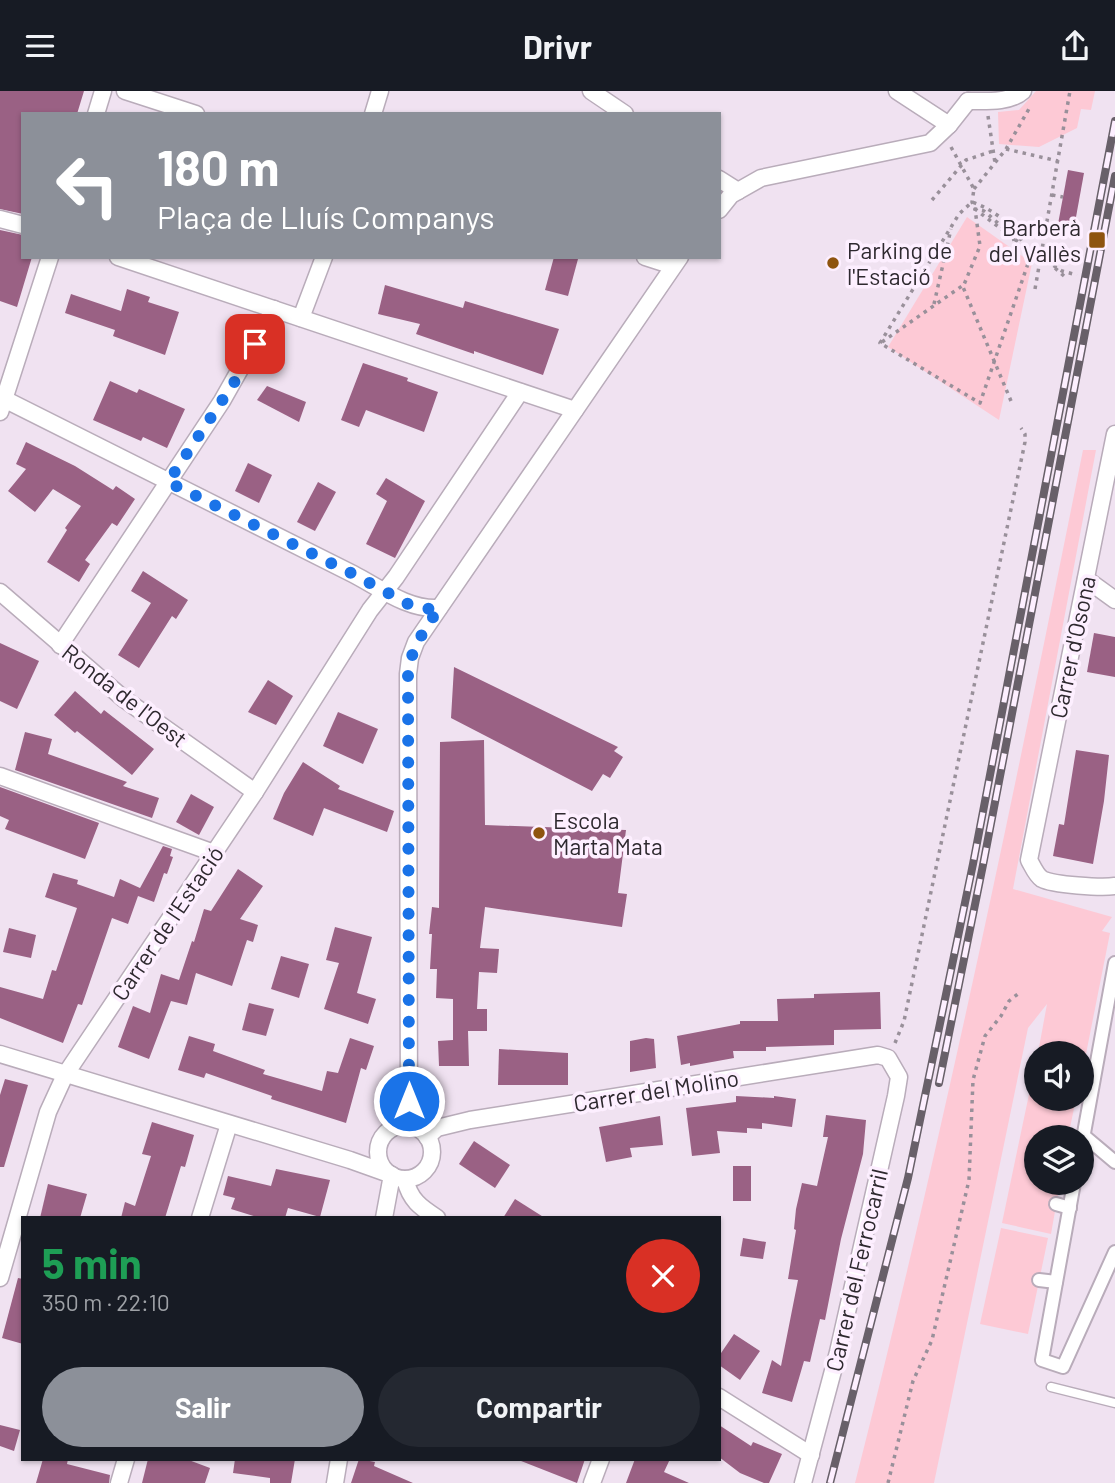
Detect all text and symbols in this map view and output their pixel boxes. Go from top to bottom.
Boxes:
icon: menu [21,27,59,65]
text: Drivr [523,27,592,65]
icon: share [1056,27,1094,65]
text: 180 m [157,137,280,196]
icon: left [42,140,133,231]
text: Plaça de Lluís Companys [157,197,495,235]
place label: Barberà del Vallès [988,213,1081,267]
marker: Barberà del Vallès [1087,230,1107,250]
place label: Parking de l'Estació [847,236,952,290]
marker: Parking de l'Estació [825,255,841,271]
pin [225,314,285,374]
icon: arrive [236,325,274,363]
street label: Carrer d'Osona [1043,573,1101,721]
street label: Ronda de l'Oest [57,637,193,753]
place label: Escola Marta Mata [553,806,663,860]
marker: Escola Marta Mata [531,825,547,841]
street label: Carrer de l'Estació [105,840,229,1006]
map controls [1024,1041,1094,1195]
button: sound [1024,1041,1094,1111]
street label: Carrer del Molino [571,1063,741,1117]
position arrow [372,1064,446,1138]
button: layers [1024,1125,1094,1195]
street label: Carrer del Ferrocarril [819,1166,893,1374]
text: 5 min [42,1237,142,1287]
button: close [626,1239,700,1313]
text: 350 m · 22:10 [42,1288,170,1316]
button: Salir [42,1367,364,1447]
button: Compartir [378,1367,700,1447]

